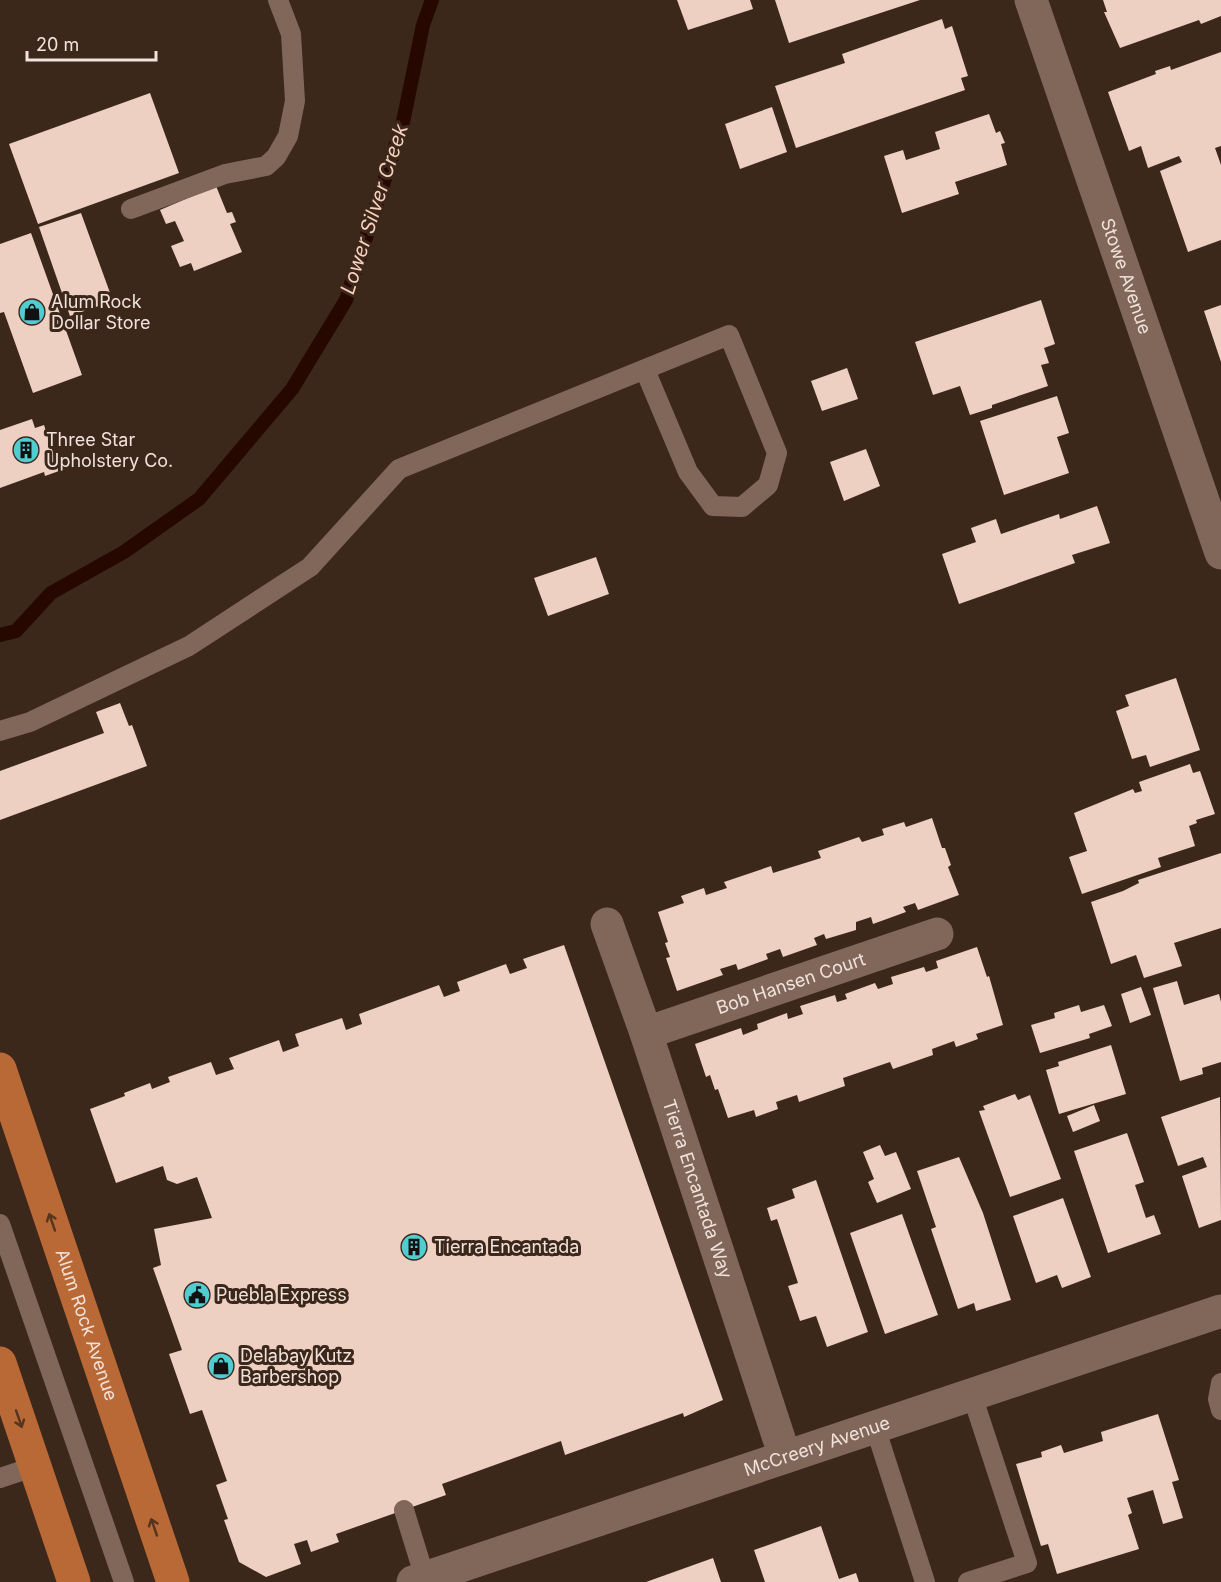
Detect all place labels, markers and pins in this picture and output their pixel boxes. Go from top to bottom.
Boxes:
place label: Alum Rock Dollar Store [51,291,150,333]
shop icon: Alum Rock Dollar Store [17,297,47,327]
place label: Three Star Upholstery Co. [46,429,173,471]
building icon: Three Star Upholstery Co. [11,435,41,465]
building icon: Tierra Encantada [399,1232,429,1262]
place label: Tierra Encantada [434,1236,579,1257]
public building icon: Puebla Express [182,1280,212,1310]
place label: Puebla Express [216,1284,347,1305]
place label: Delabay Kutz Barbershop [240,1345,352,1387]
shop icon: Delabay Kutz Barbershop [206,1351,236,1381]

